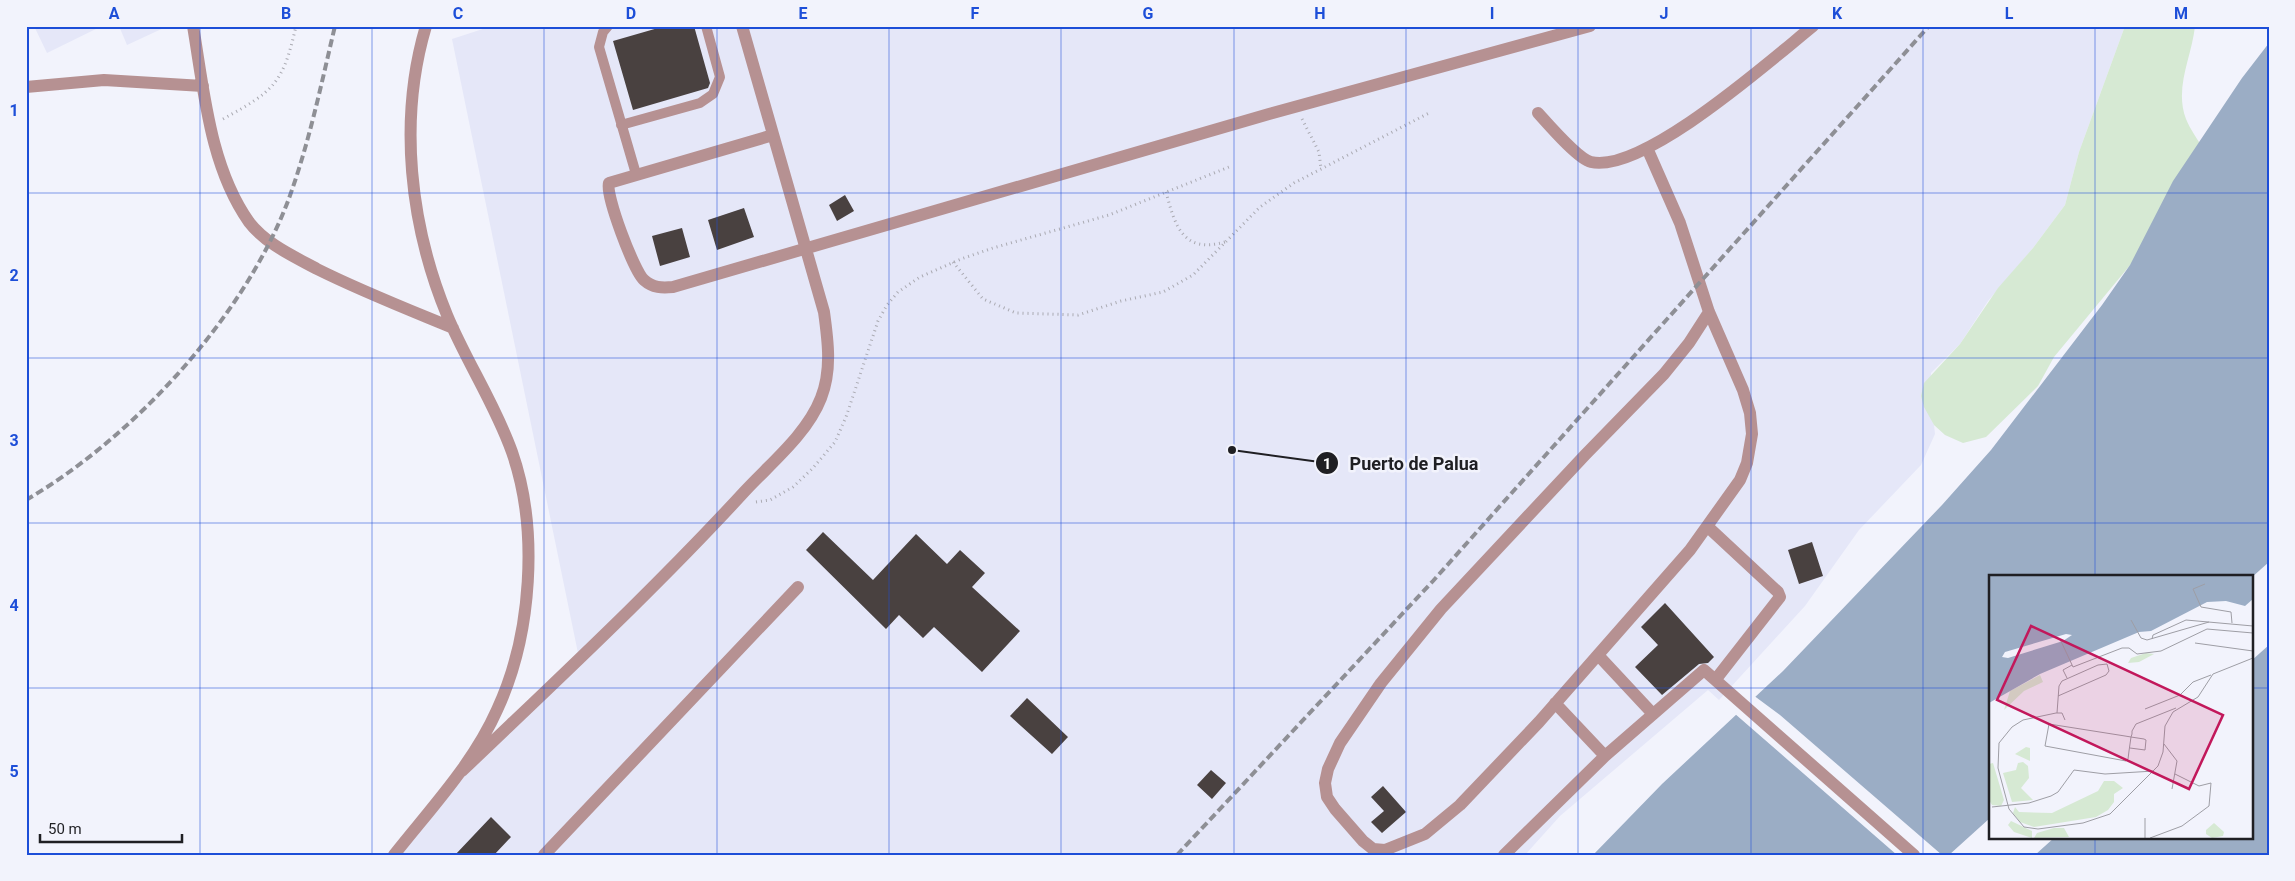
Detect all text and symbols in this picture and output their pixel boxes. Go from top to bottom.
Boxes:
text: A [109,4,120,23]
text: B [281,4,291,23]
text: C [453,4,463,23]
text: D [626,4,636,23]
text: E [799,4,808,23]
text: F [971,4,980,23]
text: G [1143,4,1154,23]
text: H [1314,4,1326,23]
text: I [1490,4,1494,23]
text: J [1660,4,1668,23]
text: K [1832,4,1843,23]
text: L [2005,4,2014,23]
text: M [2174,4,2188,23]
text: 1 [9,101,19,120]
text: 2 [9,266,19,285]
text: 3 [9,431,19,450]
callout: Puerto de Palua [1314,447,1488,480]
text: Puerto de Palua [1350,453,1479,474]
text: 1 [1323,455,1331,473]
inset map [1989,575,2252,838]
text: 4 [9,596,19,615]
text: 5 [9,762,19,781]
scale bar [40,811,182,843]
text: 50 m [48,820,82,838]

